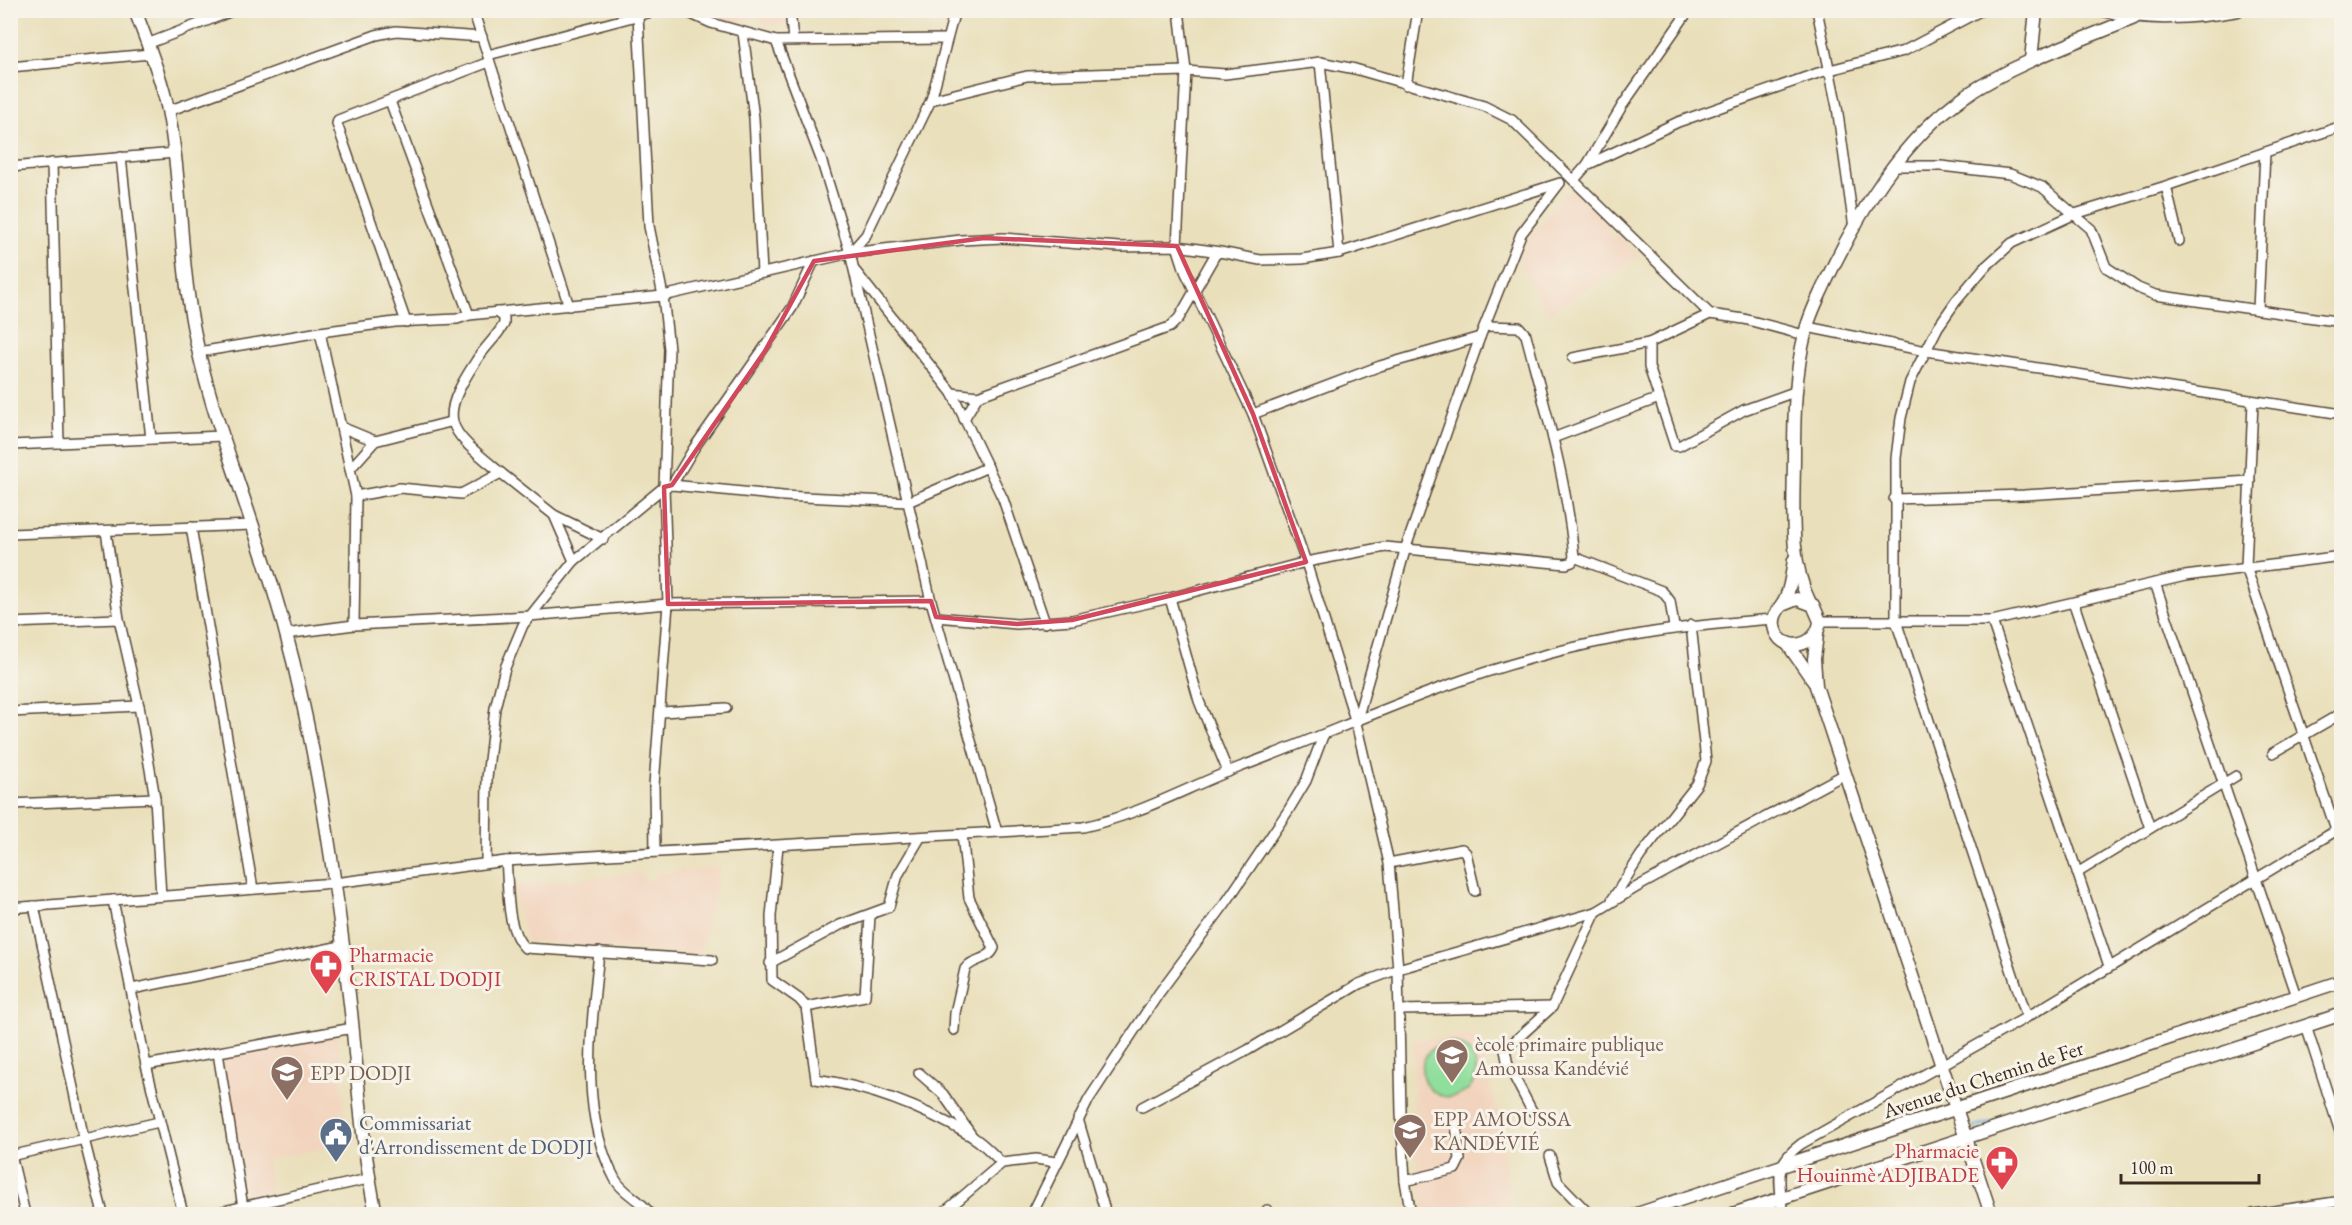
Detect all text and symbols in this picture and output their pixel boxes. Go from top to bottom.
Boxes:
place label: Pharmacie CRISTAL DODJI [349,941,501,992]
pharmacy icon: Pharmacie CRISTAL DODJI [308,948,344,995]
place label: ècole primaire publique Amoussa Kandévié [1474,1030,1664,1081]
street label: Avenue du Chemin de Fer [1878,1034,2087,1125]
school or university icon: ècole primaire publique Amoussa Kandévié [1434,1037,1470,1084]
school or university icon: EPP DODJI [269,1054,305,1101]
place label: EPP DODJI [310,1059,411,1086]
place label: EPP AMOUSSA KANDÉVIÉ [1433,1105,1572,1156]
place label: Commissariat d'Arrondissement de DODJI [359,1109,593,1160]
school or university icon: EPP AMOUSSA KANDÉVIÉ [1392,1112,1428,1159]
public building icon: Commissariat d'Arrondissement de DODJI [318,1116,354,1163]
place label: Pharmacie Houinmè ADJIBADE [1796,1137,1979,1188]
pharmacy icon: Pharmacie Houinmè ADJIBADE [1984,1144,2020,1191]
scale bar [2121,1147,2259,1185]
text: 100 m [2130,1156,2174,1179]

